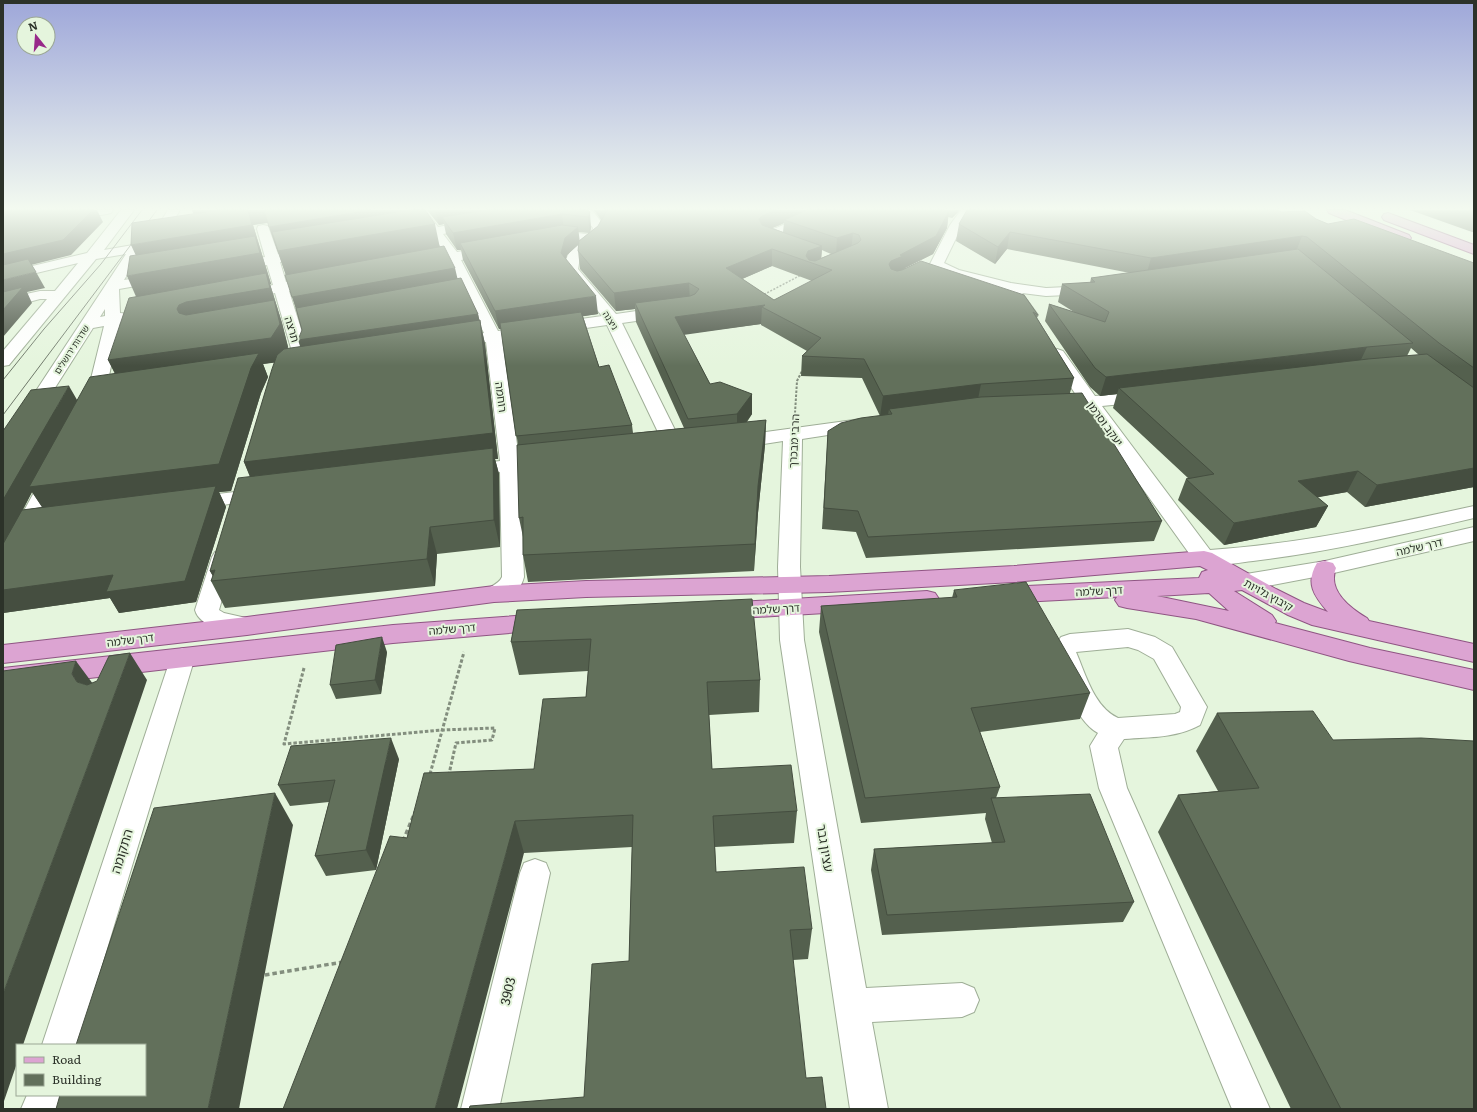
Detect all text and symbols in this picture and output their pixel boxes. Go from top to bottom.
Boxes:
north arrow [16,16,56,56]
text: N [26,16,40,34]
street label: ניצנה [600,308,622,332]
street label: תרצה [282,314,304,344]
street label: שדרות ירושלים [50,322,92,376]
street label: רוחמה [492,381,512,413]
street label: יעקב וסרמן [1084,397,1128,449]
street label: הרבי מבכרך [784,413,802,469]
street label: דרך שלמה [1394,533,1444,559]
street label: קיבוץ גלויות [1241,574,1297,614]
street label: דרך שלמה [1075,581,1123,599]
street label: דרך שלמה [752,599,800,617]
street label: דרך שלמה [428,618,476,638]
street label: דרך שלמה [106,628,154,650]
street label: עציון גבר [813,823,839,874]
street label: התקומה [105,826,137,876]
street label: 3903 [495,975,519,1007]
legend [16,1044,146,1096]
text: Road [52,1050,82,1068]
text: Building [52,1070,102,1088]

